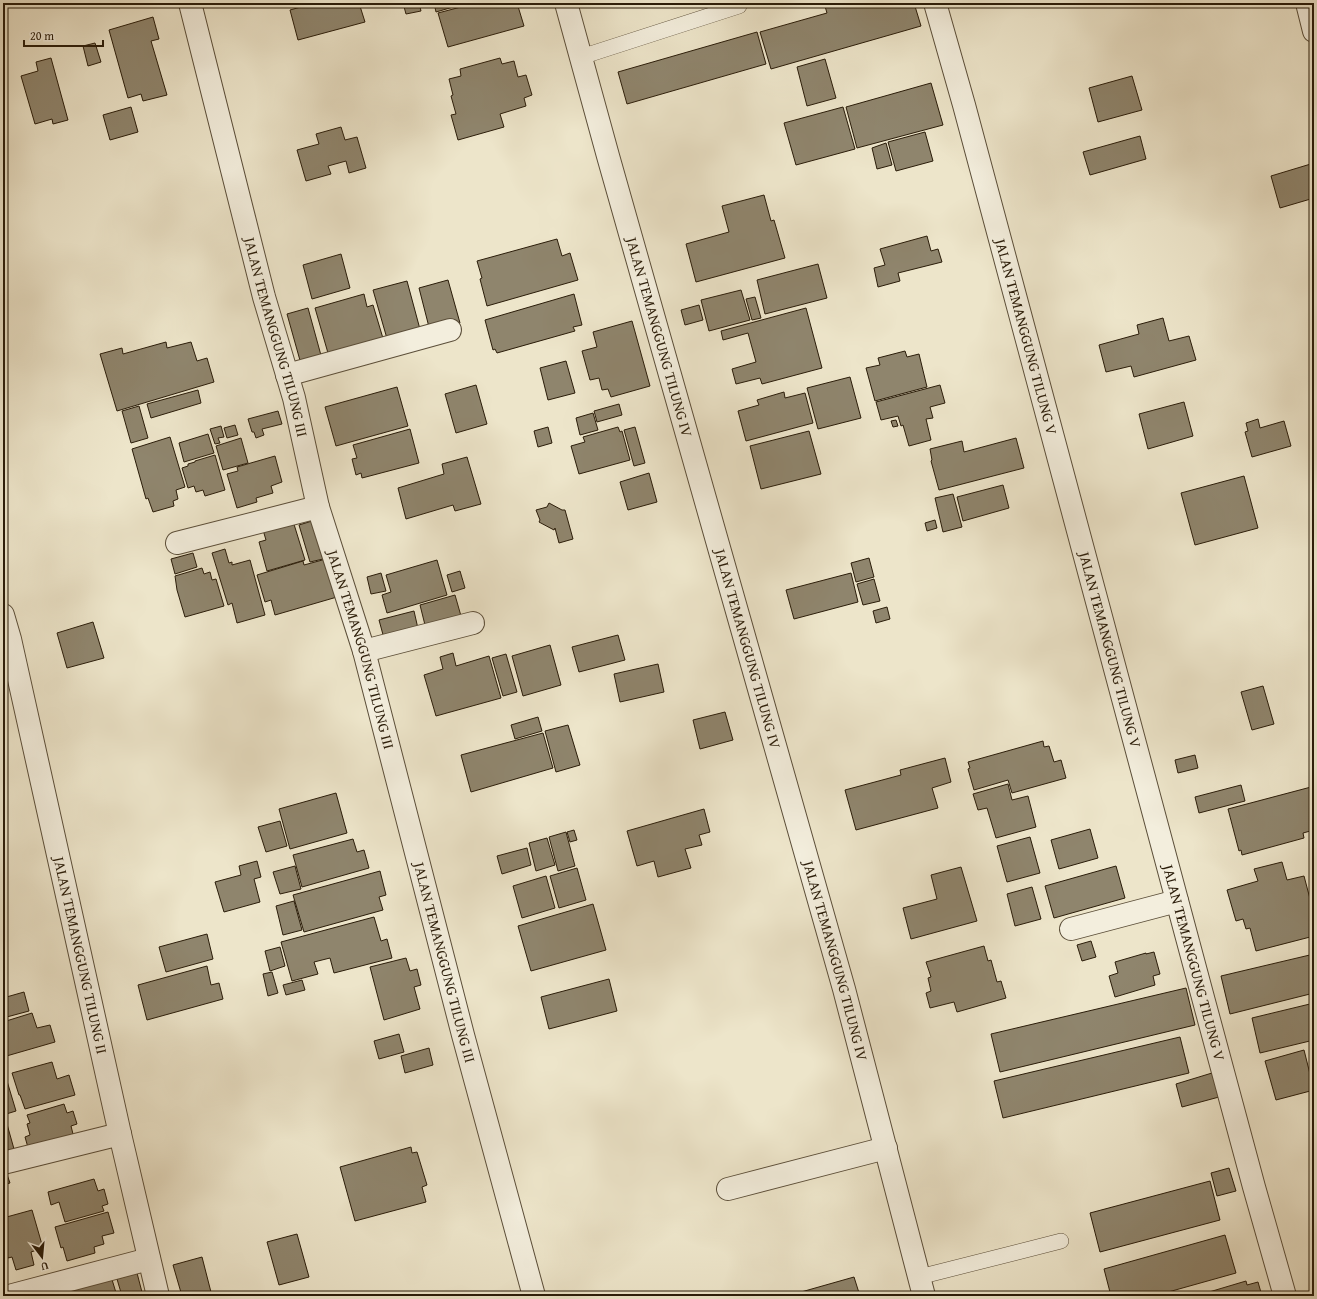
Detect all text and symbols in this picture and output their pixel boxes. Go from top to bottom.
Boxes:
scale bar [24,22,103,48]
text: 20 m [30,27,54,44]
street label: JALAN TEMANGGUNG TILUNG III [239,233,313,439]
street label: JALAN TEMANGGUNG TILUNG IV [621,233,698,440]
street label: JALAN TEMANGGUNG TILUNG V [990,234,1063,437]
street label: JALAN TEMANGGUNG TILUNG III [322,545,400,751]
street label: JALAN TEMANGGUNG TILUNG IV [709,545,786,751]
street label: JALAN TEMANGGUNG TILUNG V [1074,547,1147,750]
street label: JALAN TEMANGGUNG TILUNG II [48,853,113,1056]
street label: JALAN TEMANGGUNG TILUNG IV [798,856,873,1063]
street label: JALAN TEMANGGUNG TILUNG III [408,858,481,1065]
street label: JALAN TEMANGGUNG TILUNG V [1157,860,1231,1063]
north arrow [22,1237,62,1277]
text: U [38,1258,51,1275]

